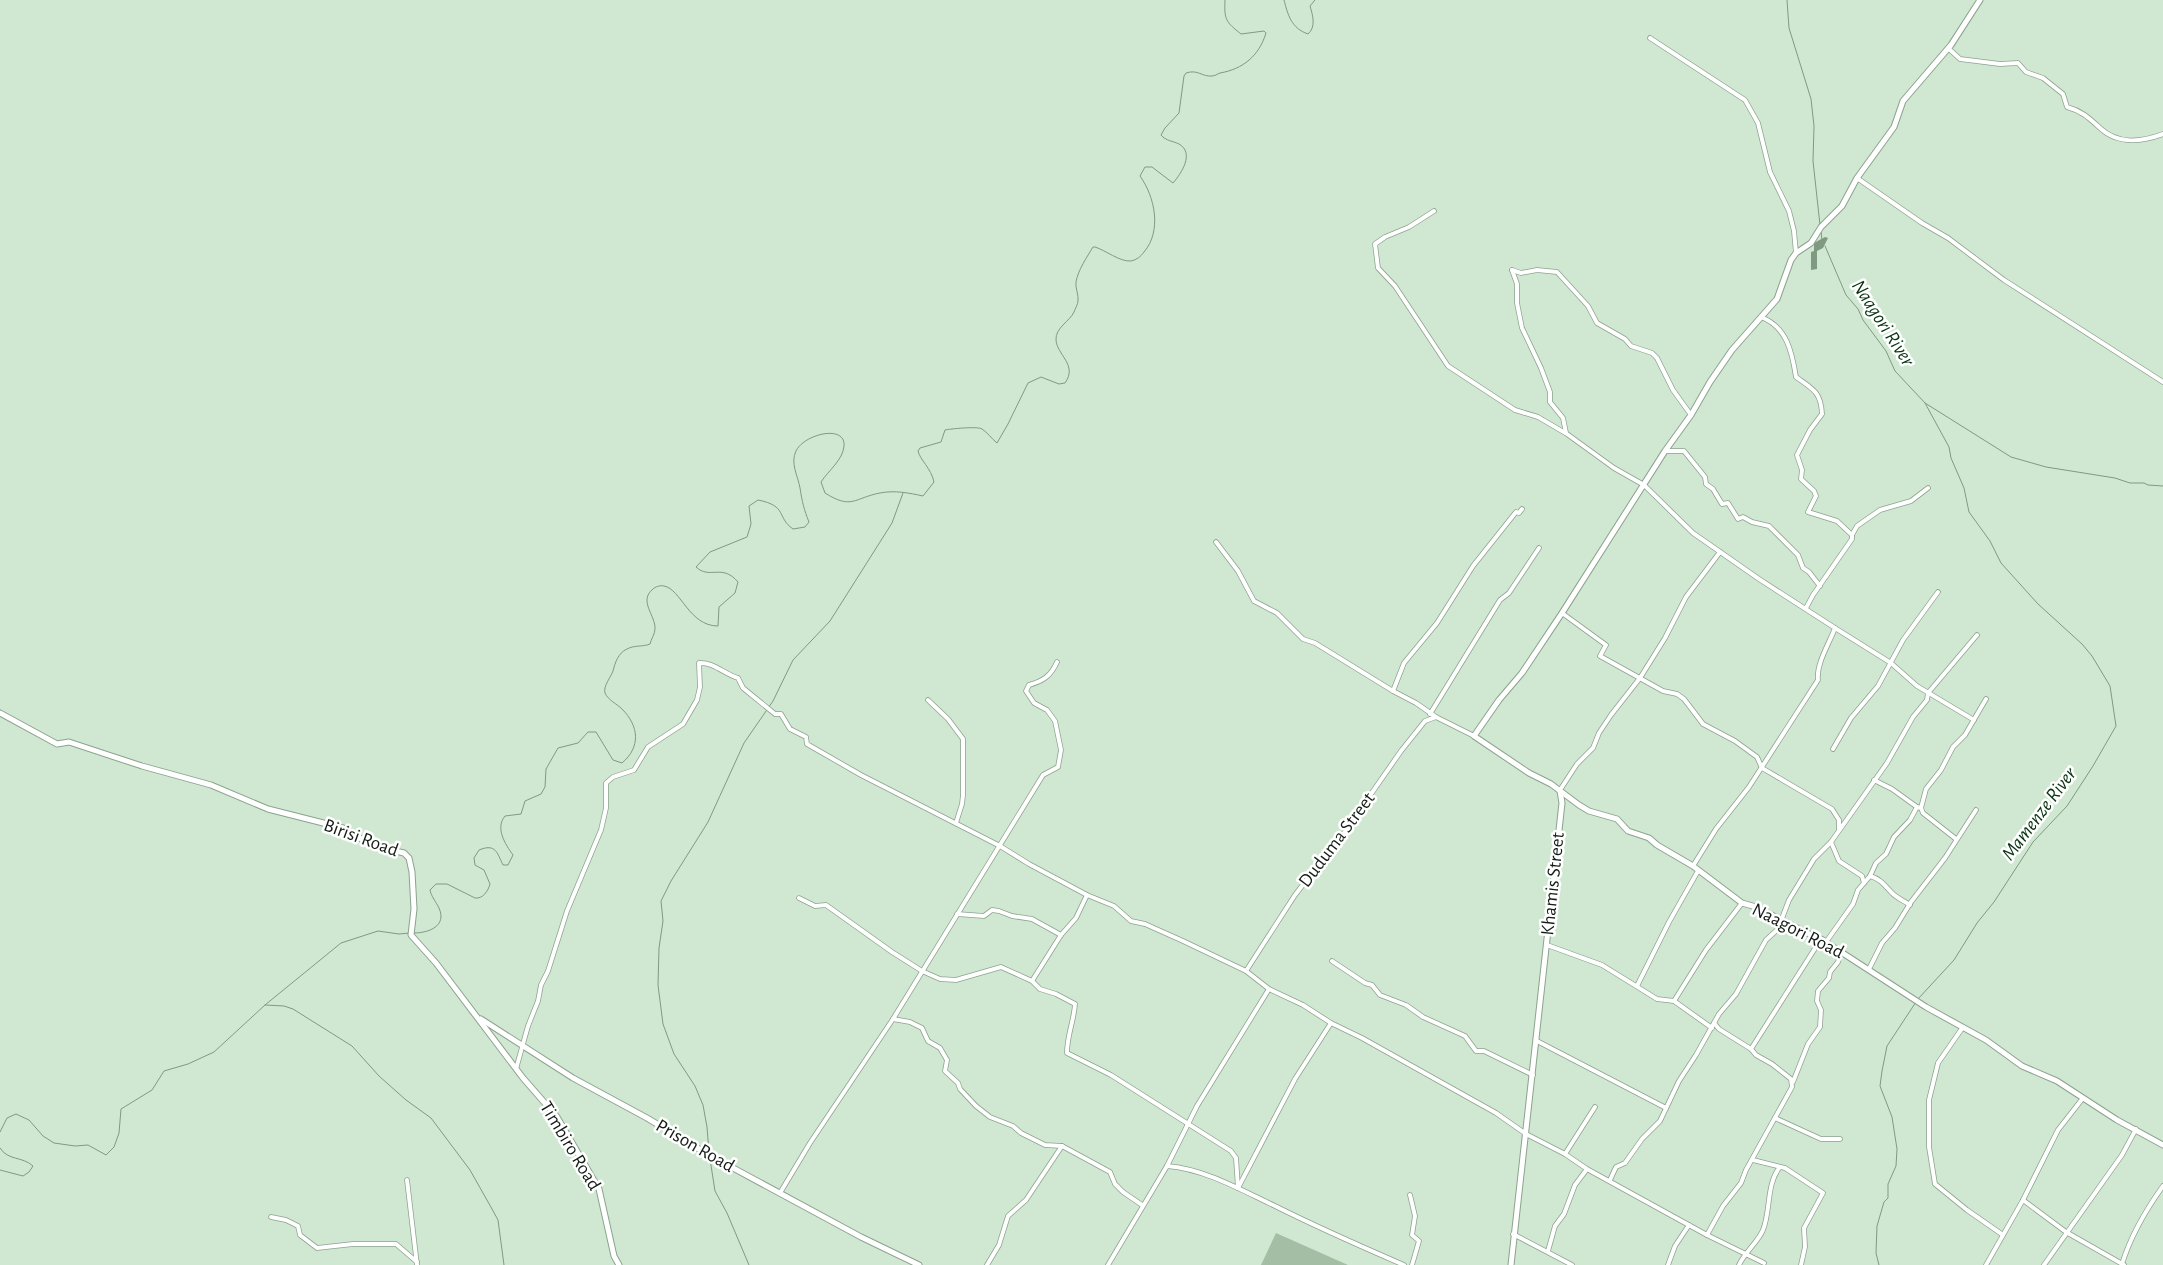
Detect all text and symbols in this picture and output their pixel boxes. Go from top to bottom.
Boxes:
water label: Naagori River [1848,276,1918,370]
water label: Mamenze River [1998,764,2080,864]
street label: Duduma Street [1295,789,1379,891]
street label: Birisi Road [321,816,401,860]
street label: Khamis Street [1538,832,1568,936]
street label: Naagori Road [1749,900,1847,962]
street label: Timbiro Road [536,1098,604,1194]
street label: Prison Road [652,1116,738,1176]

